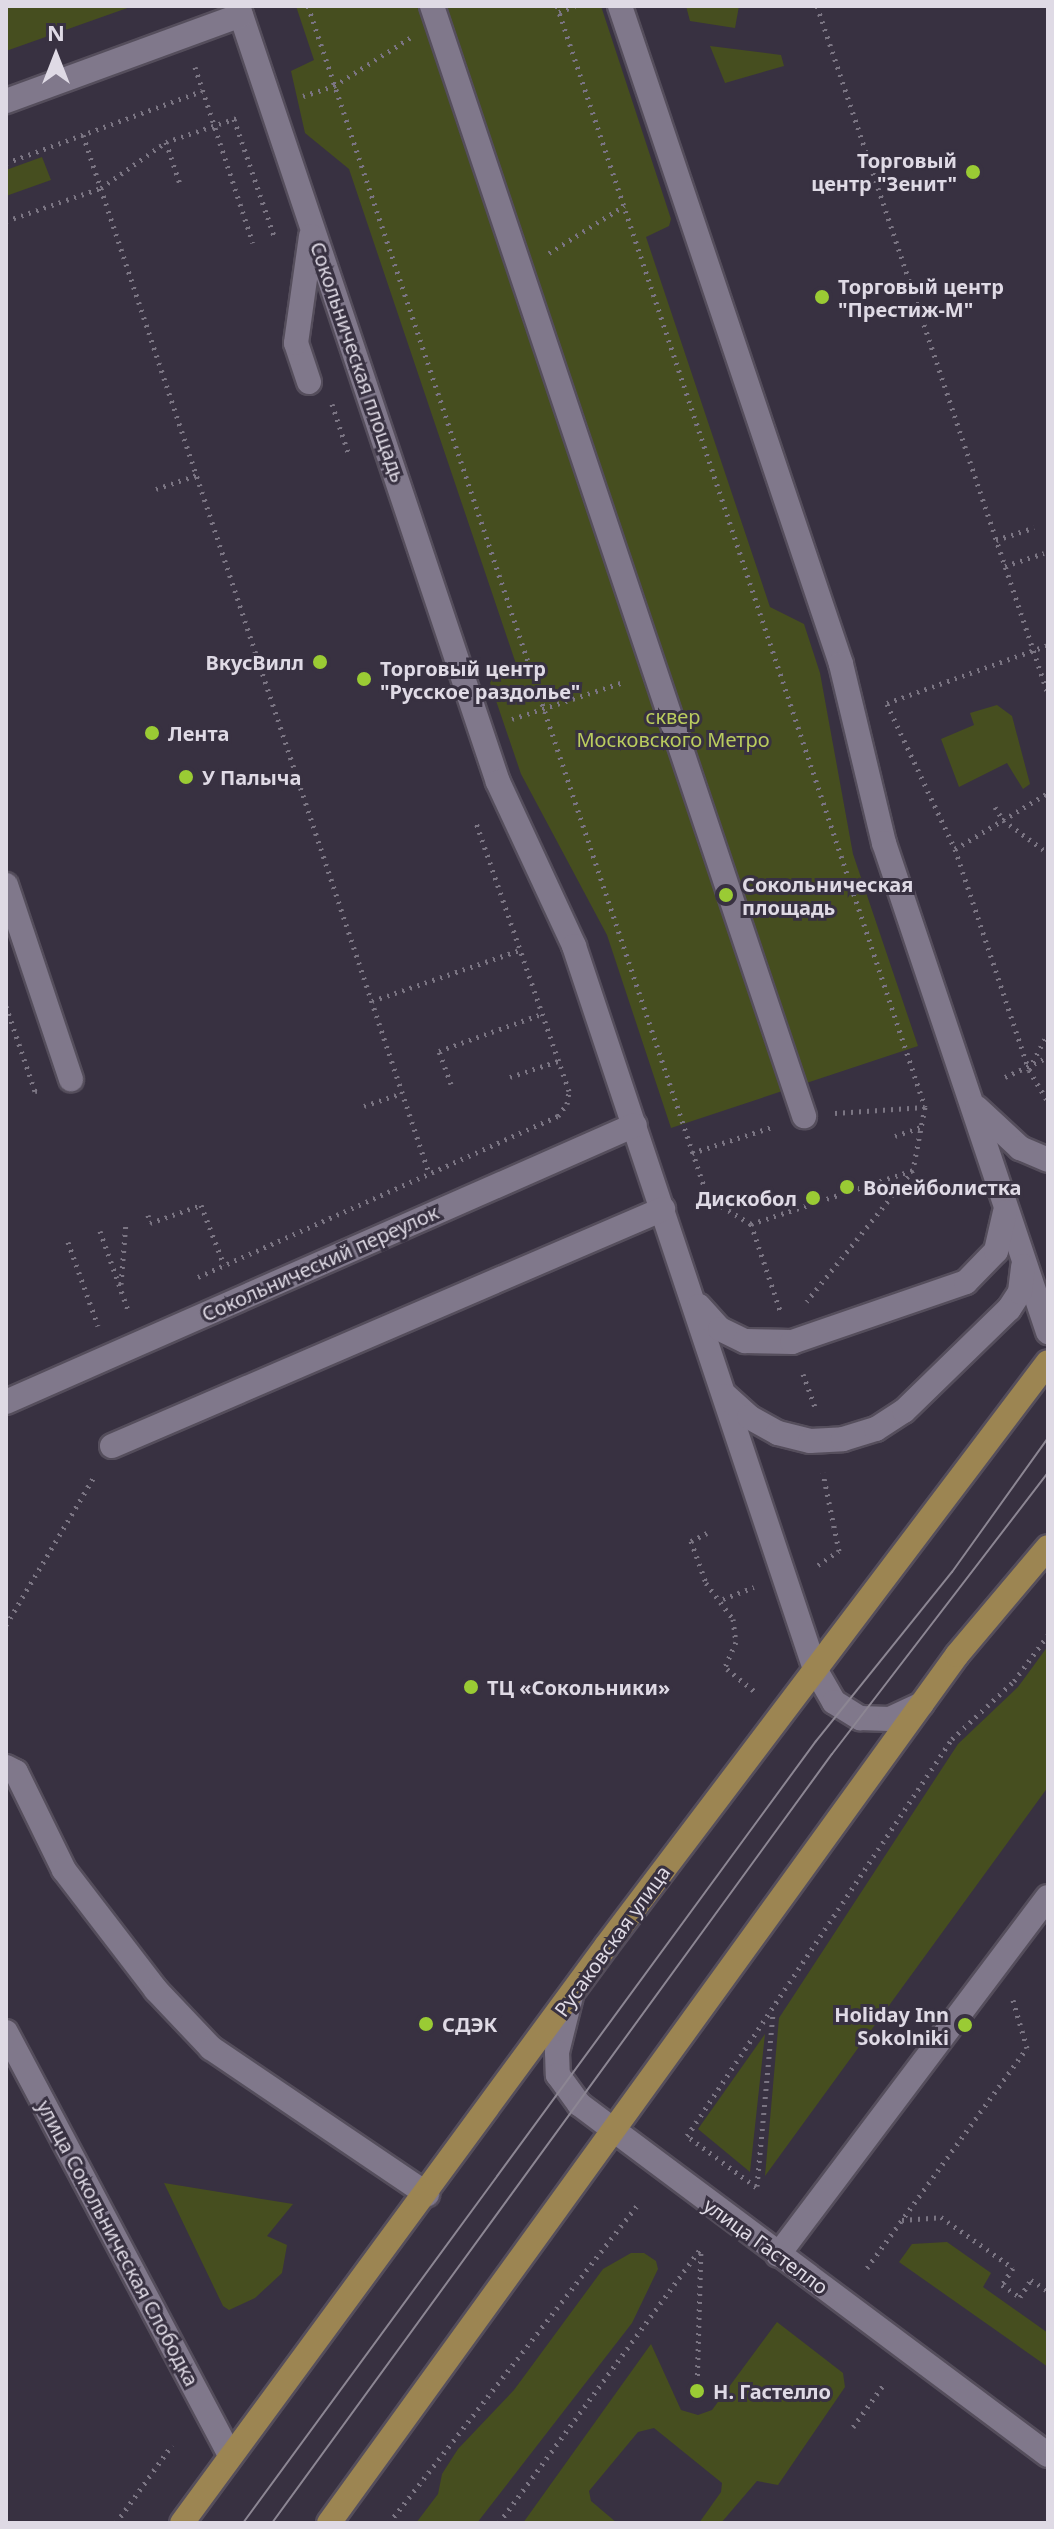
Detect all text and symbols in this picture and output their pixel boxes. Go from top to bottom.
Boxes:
north arrow [16,16,96,96]
text: N [47,17,65,47]
place label: Торговый центр "Зенит" [811,148,957,195]
marker: Торговый центр "Зенит" [964,163,982,181]
street label: Сокольническая площадь [306,239,410,485]
place label: Торговый центр "Престиж-М" [838,274,1004,321]
marker: Торговый центр "Престиж-М" [813,288,831,306]
place label: ВкусВилл [206,650,304,674]
marker: ВкусВилл [311,653,329,671]
place label: Торговый центр "Русское раздолье" [380,656,580,703]
marker: Торговый центр "Русское раздолье" [355,670,373,688]
park label: сквер Московского Метро [576,705,770,752]
place label: Лента [168,721,229,745]
marker: Лента [143,724,161,742]
place label: У Палыча [202,765,301,789]
marker: У Палыча [177,768,195,786]
place label: Сокольническая площадь [742,872,913,919]
marker: Сокольническая площадь [717,886,735,904]
place label: Волейболистка [863,1175,1022,1199]
marker: Волейболистка [838,1178,856,1196]
place label: Дискобол [696,1186,797,1210]
marker: Дискобол [804,1189,822,1207]
street label: Сокольнический переулок [198,1200,442,1326]
place label: ТЦ «Сокольники» [487,1675,670,1699]
marker: ТЦ «Сокольники» [462,1678,480,1696]
street label: Русаковская улица [549,1861,675,2021]
place label: Holiday Inn Sokolniki [834,2002,949,2049]
place label: СДЭК [442,2012,497,2036]
marker: СДЭК [417,2015,435,2033]
marker: Holiday Inn Sokolniki [956,2016,974,2034]
street label: улица Сокольническая Слободка [32,2096,204,2390]
street label: улица Гастелло [699,2193,833,2299]
place label: Н. Гастелло [713,2379,831,2403]
marker: Н. Гастелло [688,2382,706,2400]

